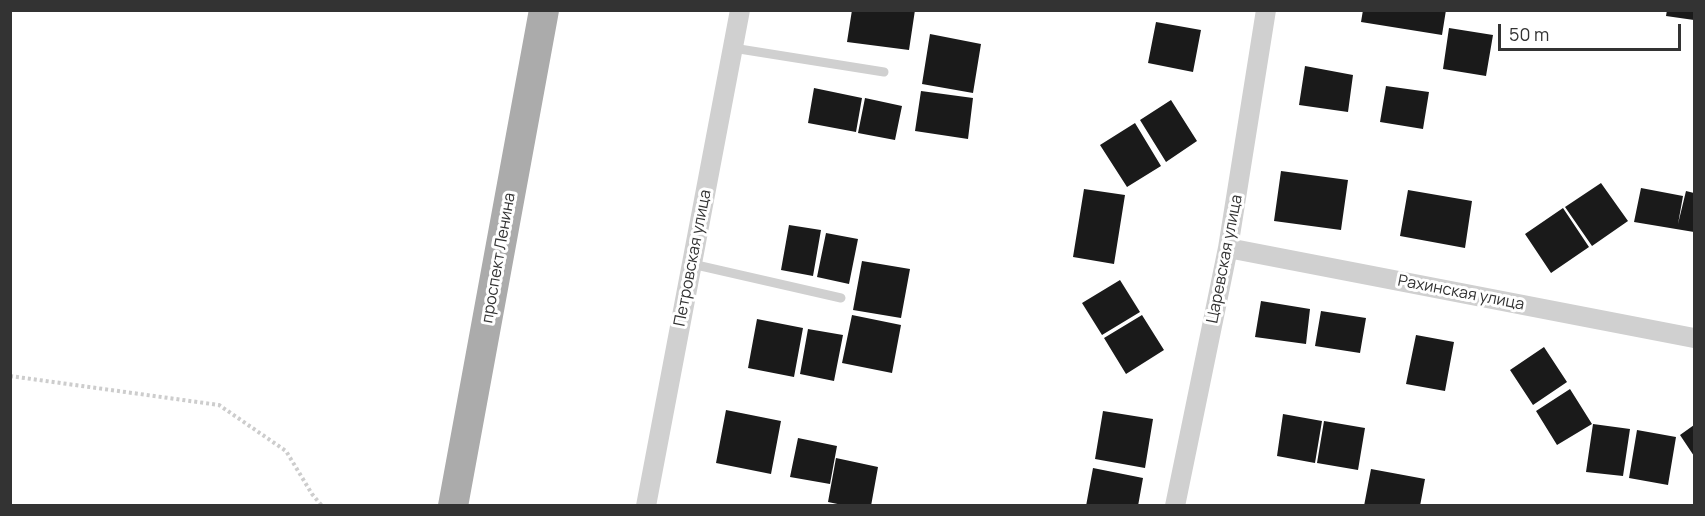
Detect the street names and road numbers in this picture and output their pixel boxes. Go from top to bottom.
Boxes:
street label: Петровская улица [670,188,716,328]
street label: проспект Ленина [478,191,520,325]
street label: Царевская улица [1203,193,1247,325]
street label: Рахинская улица [1396,271,1526,315]

